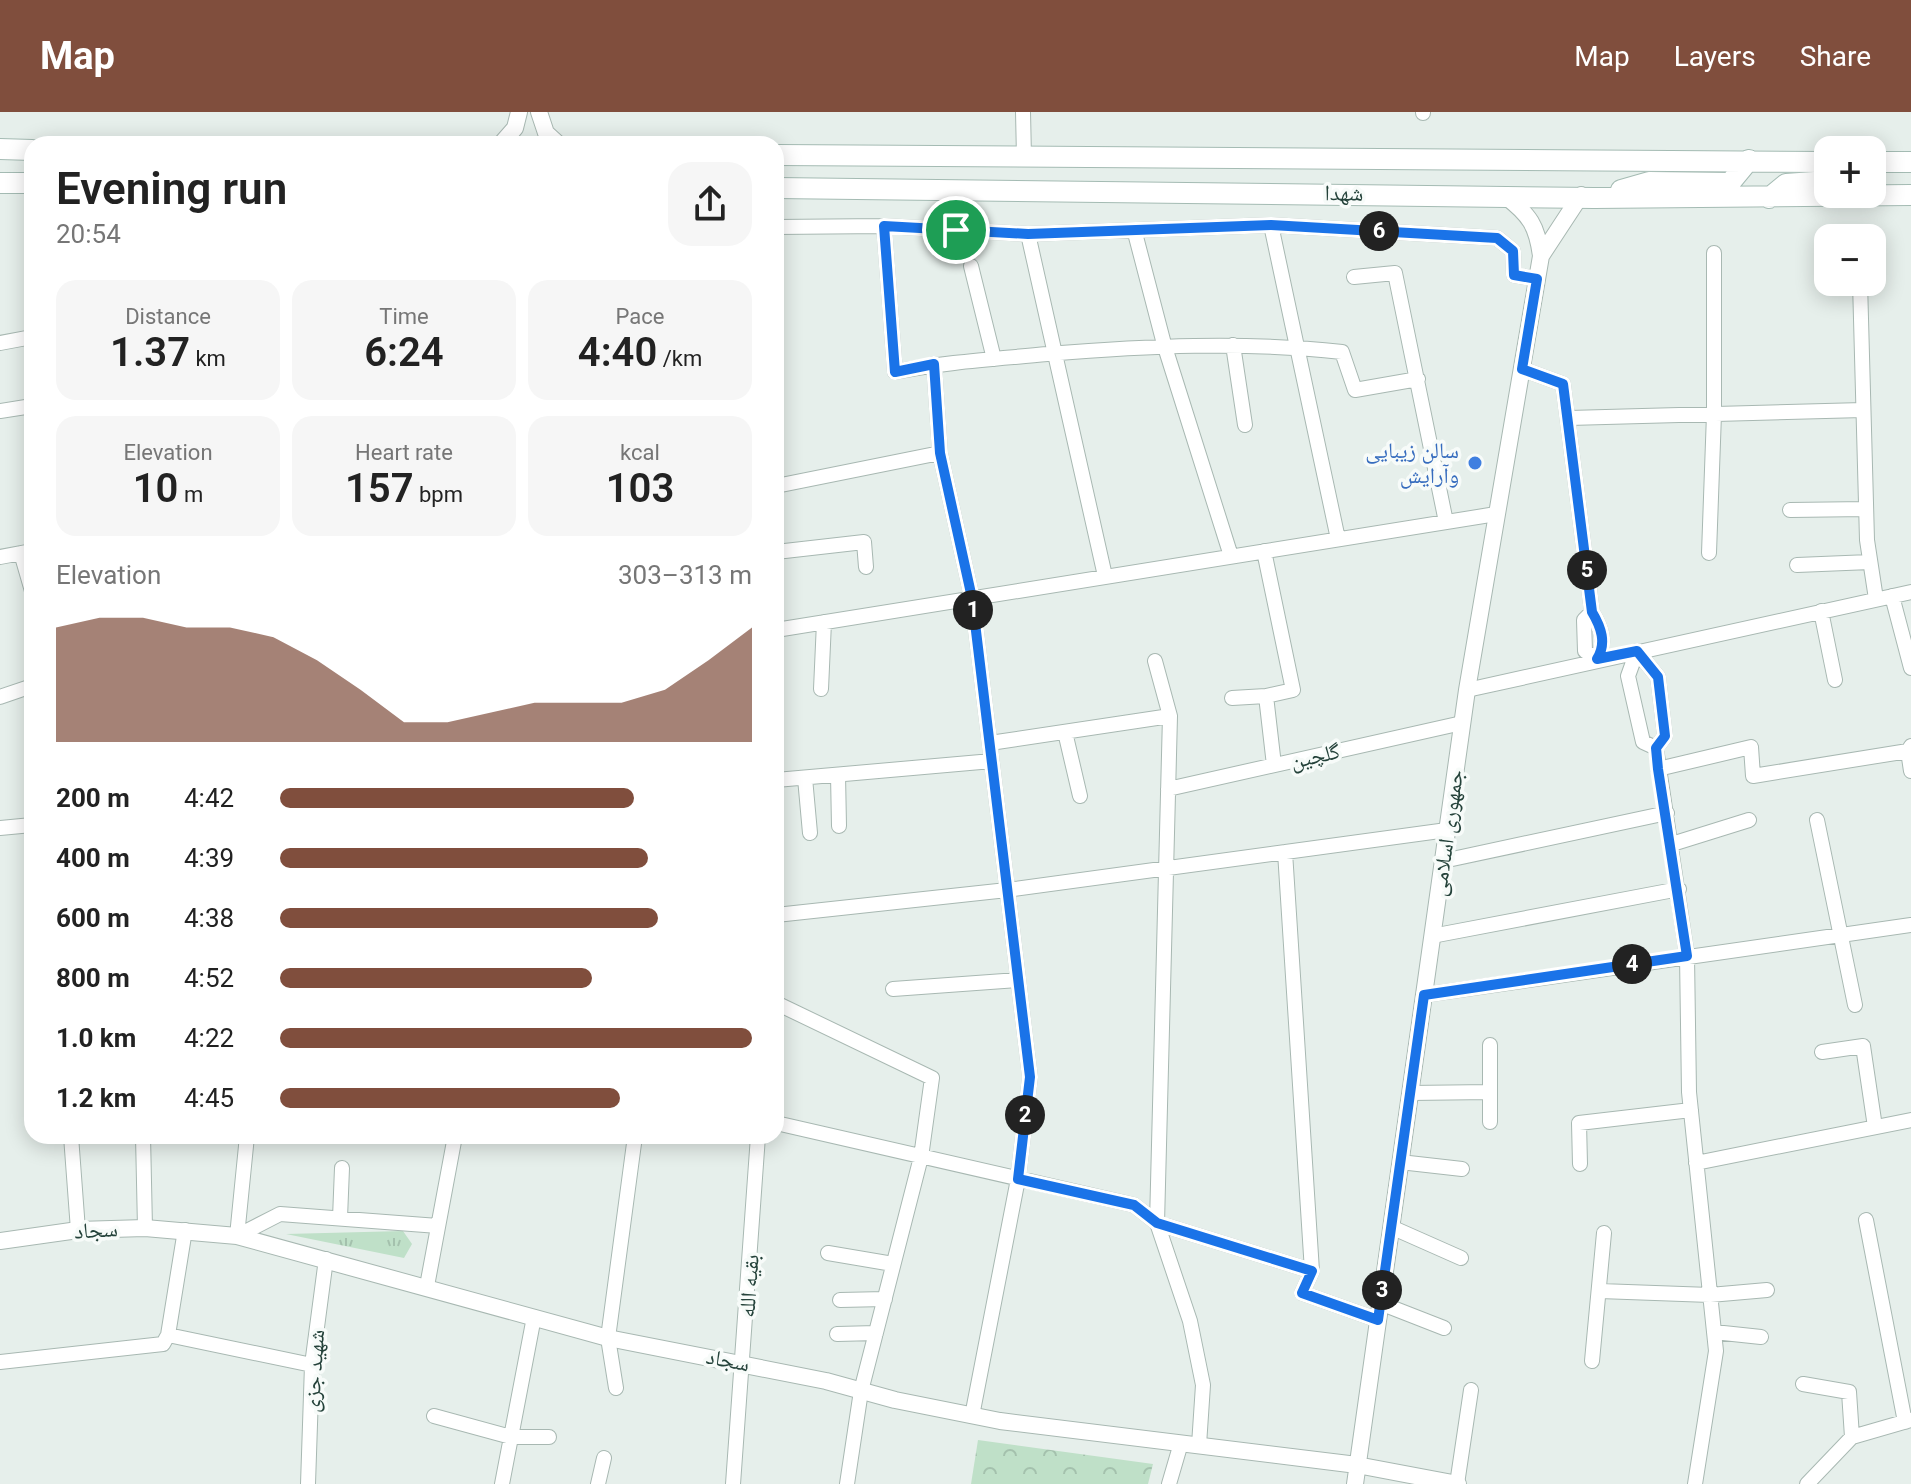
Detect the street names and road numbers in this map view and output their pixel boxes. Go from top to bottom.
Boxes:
street label: شهدا [1325,180,1363,206]
street label: گلچین [1288,738,1342,775]
street label: جمهوری اسلامی [1426,768,1469,898]
street label: سجاد [73,1216,119,1244]
street label: بقیه الله [734,1254,764,1318]
street label: شهید جزی [299,1329,330,1413]
street label: سجاد [704,1344,752,1376]

